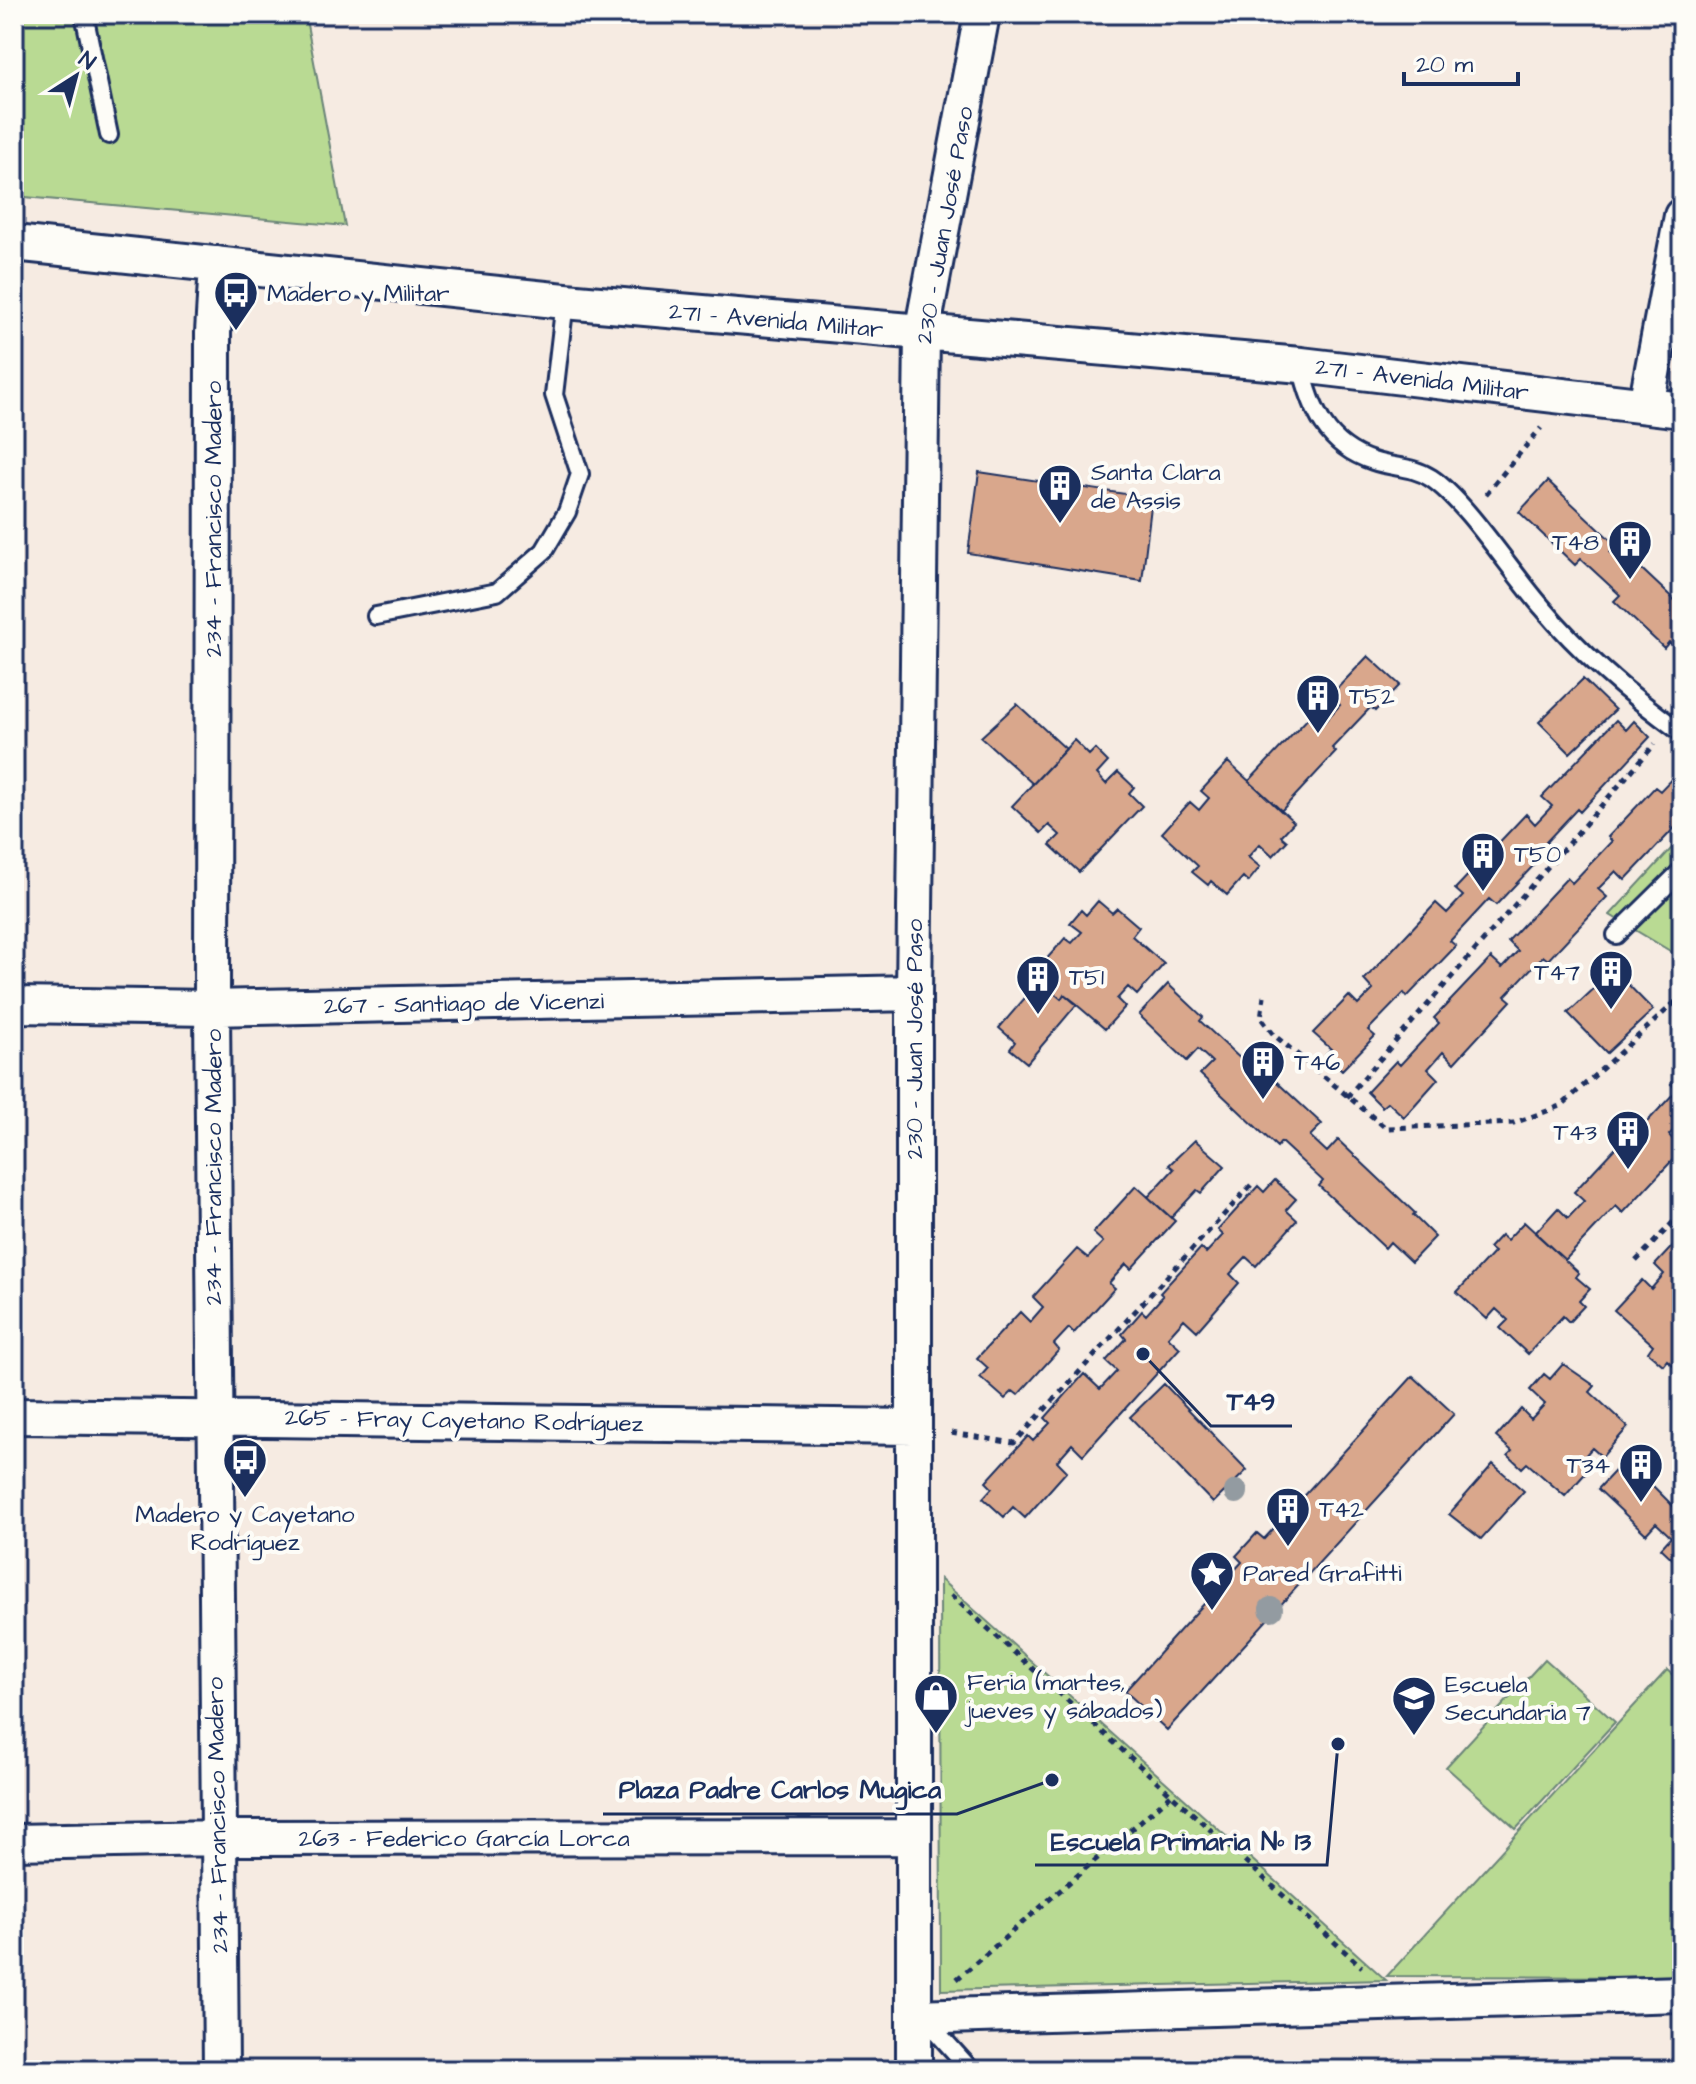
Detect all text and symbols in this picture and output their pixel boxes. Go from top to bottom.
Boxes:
north arrow [36,36,116,116]
scale bar [1404,36,1518,86]
text: N [72,44,102,78]
text: 20 m [1416,48,1473,82]
street label: 230 - Juan José Paso [907,103,983,346]
bus stop icon: Madero y Militar [212,269,260,332]
place label: Madero y Militar [267,277,450,312]
street label: 271 - Avenida Militar [667,295,884,347]
street label: 271 - Avenida Militar [1313,350,1531,410]
street label: 234 - Francisco Madero [197,380,231,657]
place label: Santa Clara de Assis [1091,456,1221,518]
building icon: Santa Clara de Assis [1036,462,1084,525]
building icon: T48 [1606,518,1654,581]
place label: T48 [1552,526,1599,560]
building icon: T52 [1294,672,1342,735]
place label: T52 [1349,680,1395,714]
building icon: T50 [1459,830,1507,893]
place label: T50 [1514,838,1561,872]
street label: 230 - Juan José Paso [898,918,932,1159]
building icon: T47 [1587,948,1635,1011]
building icon: T51 [1014,953,1062,1016]
place label: T47 [1534,956,1580,990]
place label: T51 [1069,961,1104,995]
street label: 267 - Santiago de Vicenzi [324,985,605,1024]
street label: 234 - Francisco Madero [197,1028,231,1305]
building icon: T46 [1239,1038,1287,1101]
place label: T46 [1294,1046,1340,1080]
building icon: T43 [1604,1108,1652,1171]
place label: T43 [1554,1116,1597,1150]
callout: T49 [1211,1376,1292,1426]
text: T49 [1226,1384,1275,1420]
street label: 265 - Fray Cayetano Rodríguez [284,1401,644,1442]
bus stop icon: Madero y Cayetano Rodríguez [221,1436,269,1499]
building icon: T34 [1617,1441,1665,1504]
place label: T34 [1567,1449,1610,1483]
building icon: T42 [1264,1485,1312,1548]
place label: T42 [1319,1493,1364,1527]
place label: Madero y Cayetano Rodríguez [135,1498,355,1561]
place icon: Pared Grafitti [1188,1549,1236,1612]
place label: Pared Grafitti [1243,1557,1402,1591]
place label: Feria (martes, jueves y sábados) [964,1666,1163,1729]
place label: Escuela Secundaria 7 [1445,1668,1591,1730]
shop icon: Feria (martes, jueves y sábados) [912,1672,960,1735]
school or university icon: Escuela Secundaria 7 [1390,1674,1438,1737]
street label: 234 - Francisco Madero [199,1676,237,1953]
callout: Plaza Padre Carlos Mugica [603,1764,957,1814]
text: Plaza Padre Carlos Mugica [619,1772,942,1811]
callout: Escuela Primaria Nº 13 [1035,1815,1327,1865]
street label: 263 - Federico García Lorca [298,1822,630,1856]
text: Escuela Primaria Nº 13 [1051,1824,1312,1860]

